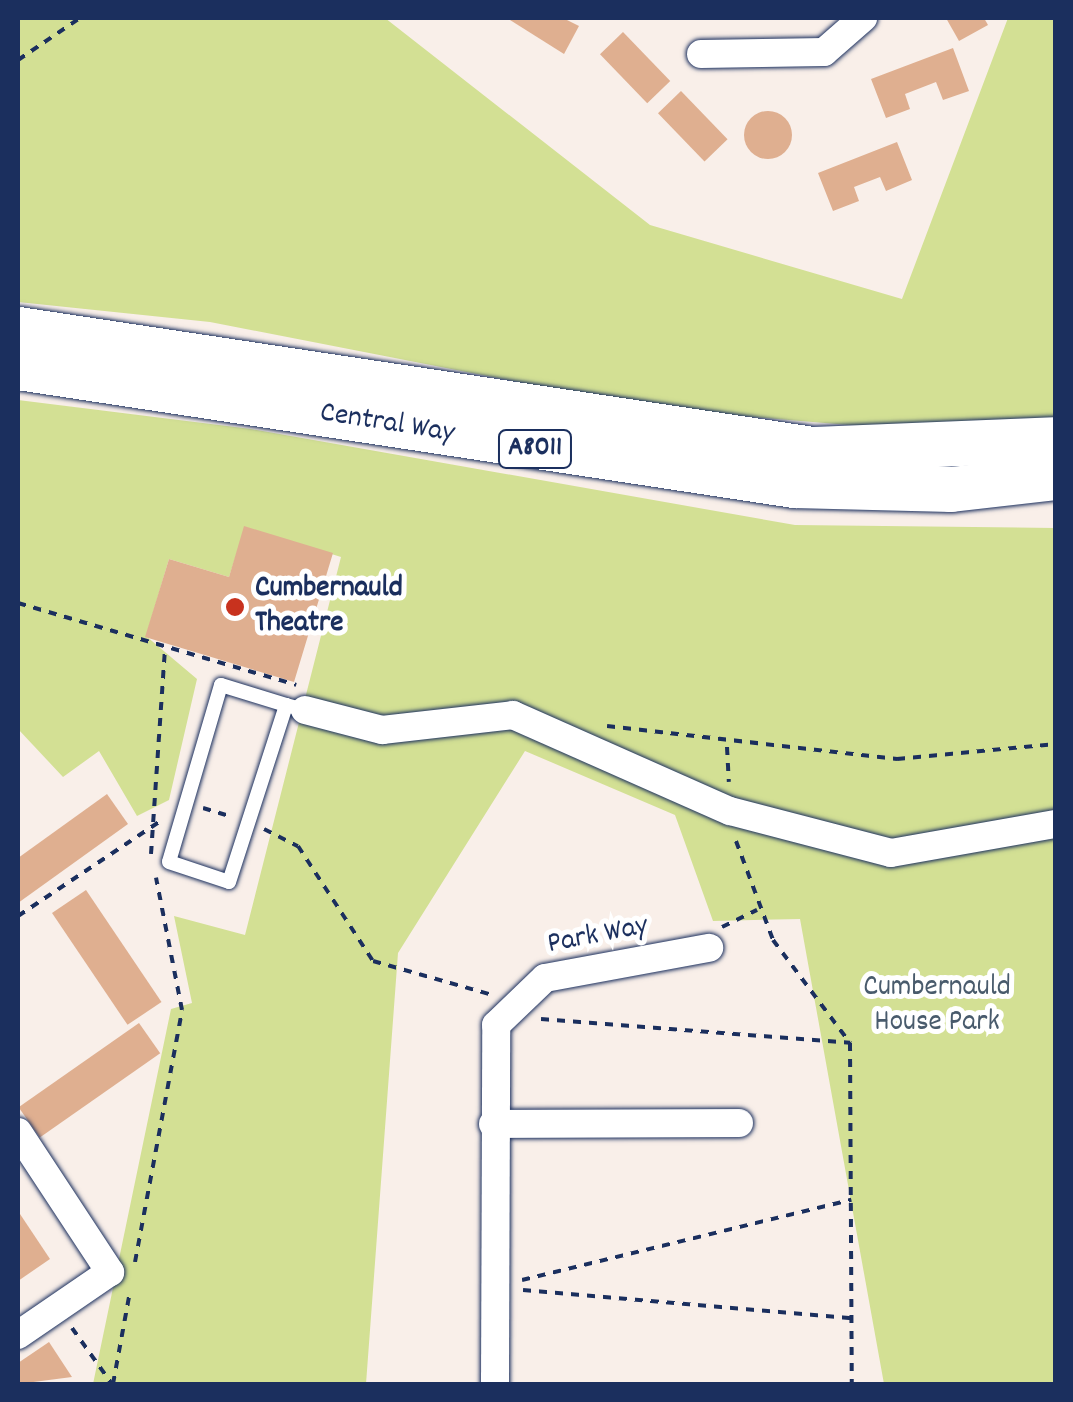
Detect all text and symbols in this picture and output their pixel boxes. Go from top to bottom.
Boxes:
street label: Central Way [317,397,457,453]
road number: A8011 [498,426,572,472]
place label: Cumbernauld Theatre [255,572,403,642]
marker: Cumbernauld Theatre [224,596,246,618]
street label: Park Way [545,910,651,964]
park label: Cumbernauld House Park [863,971,1011,1042]

